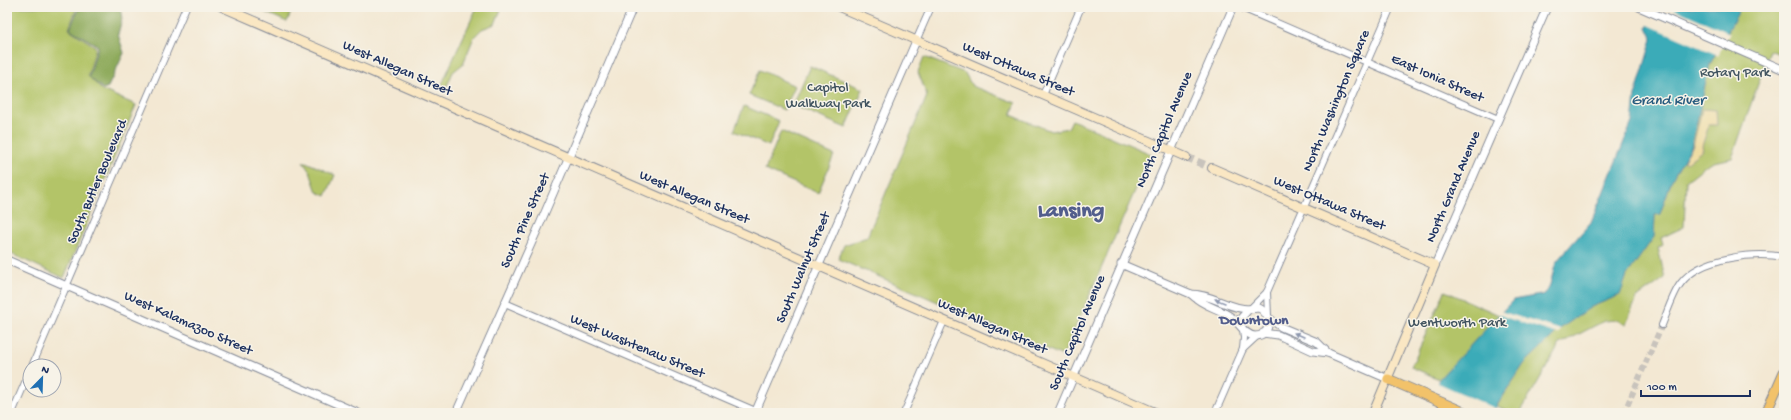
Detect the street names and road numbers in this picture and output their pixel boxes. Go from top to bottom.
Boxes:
street label: North Washington Square [1299,27,1375,174]
street label: West Allegan Street [340,37,456,101]
street label: West Ottawa Street [959,39,1078,102]
street label: East Ionia Street [1388,51,1487,108]
street label: North Capitol Avenue [1133,69,1197,191]
street label: South Butler Boulevard [64,116,133,247]
street label: North Grand Avenue [1423,128,1486,245]
street label: West Allegan Street [636,167,753,229]
street label: South Pine Street [497,170,555,271]
street label: West Ottawa Street [1270,173,1389,236]
street label: South Walnut Street [773,209,836,326]
street label: South Capitol Avenue [1046,272,1110,393]
street label: West Kalamazoo Street [121,288,256,360]
street label: West Allegan Street [935,295,1051,359]
street label: West Washtenaw Street [567,311,708,384]

